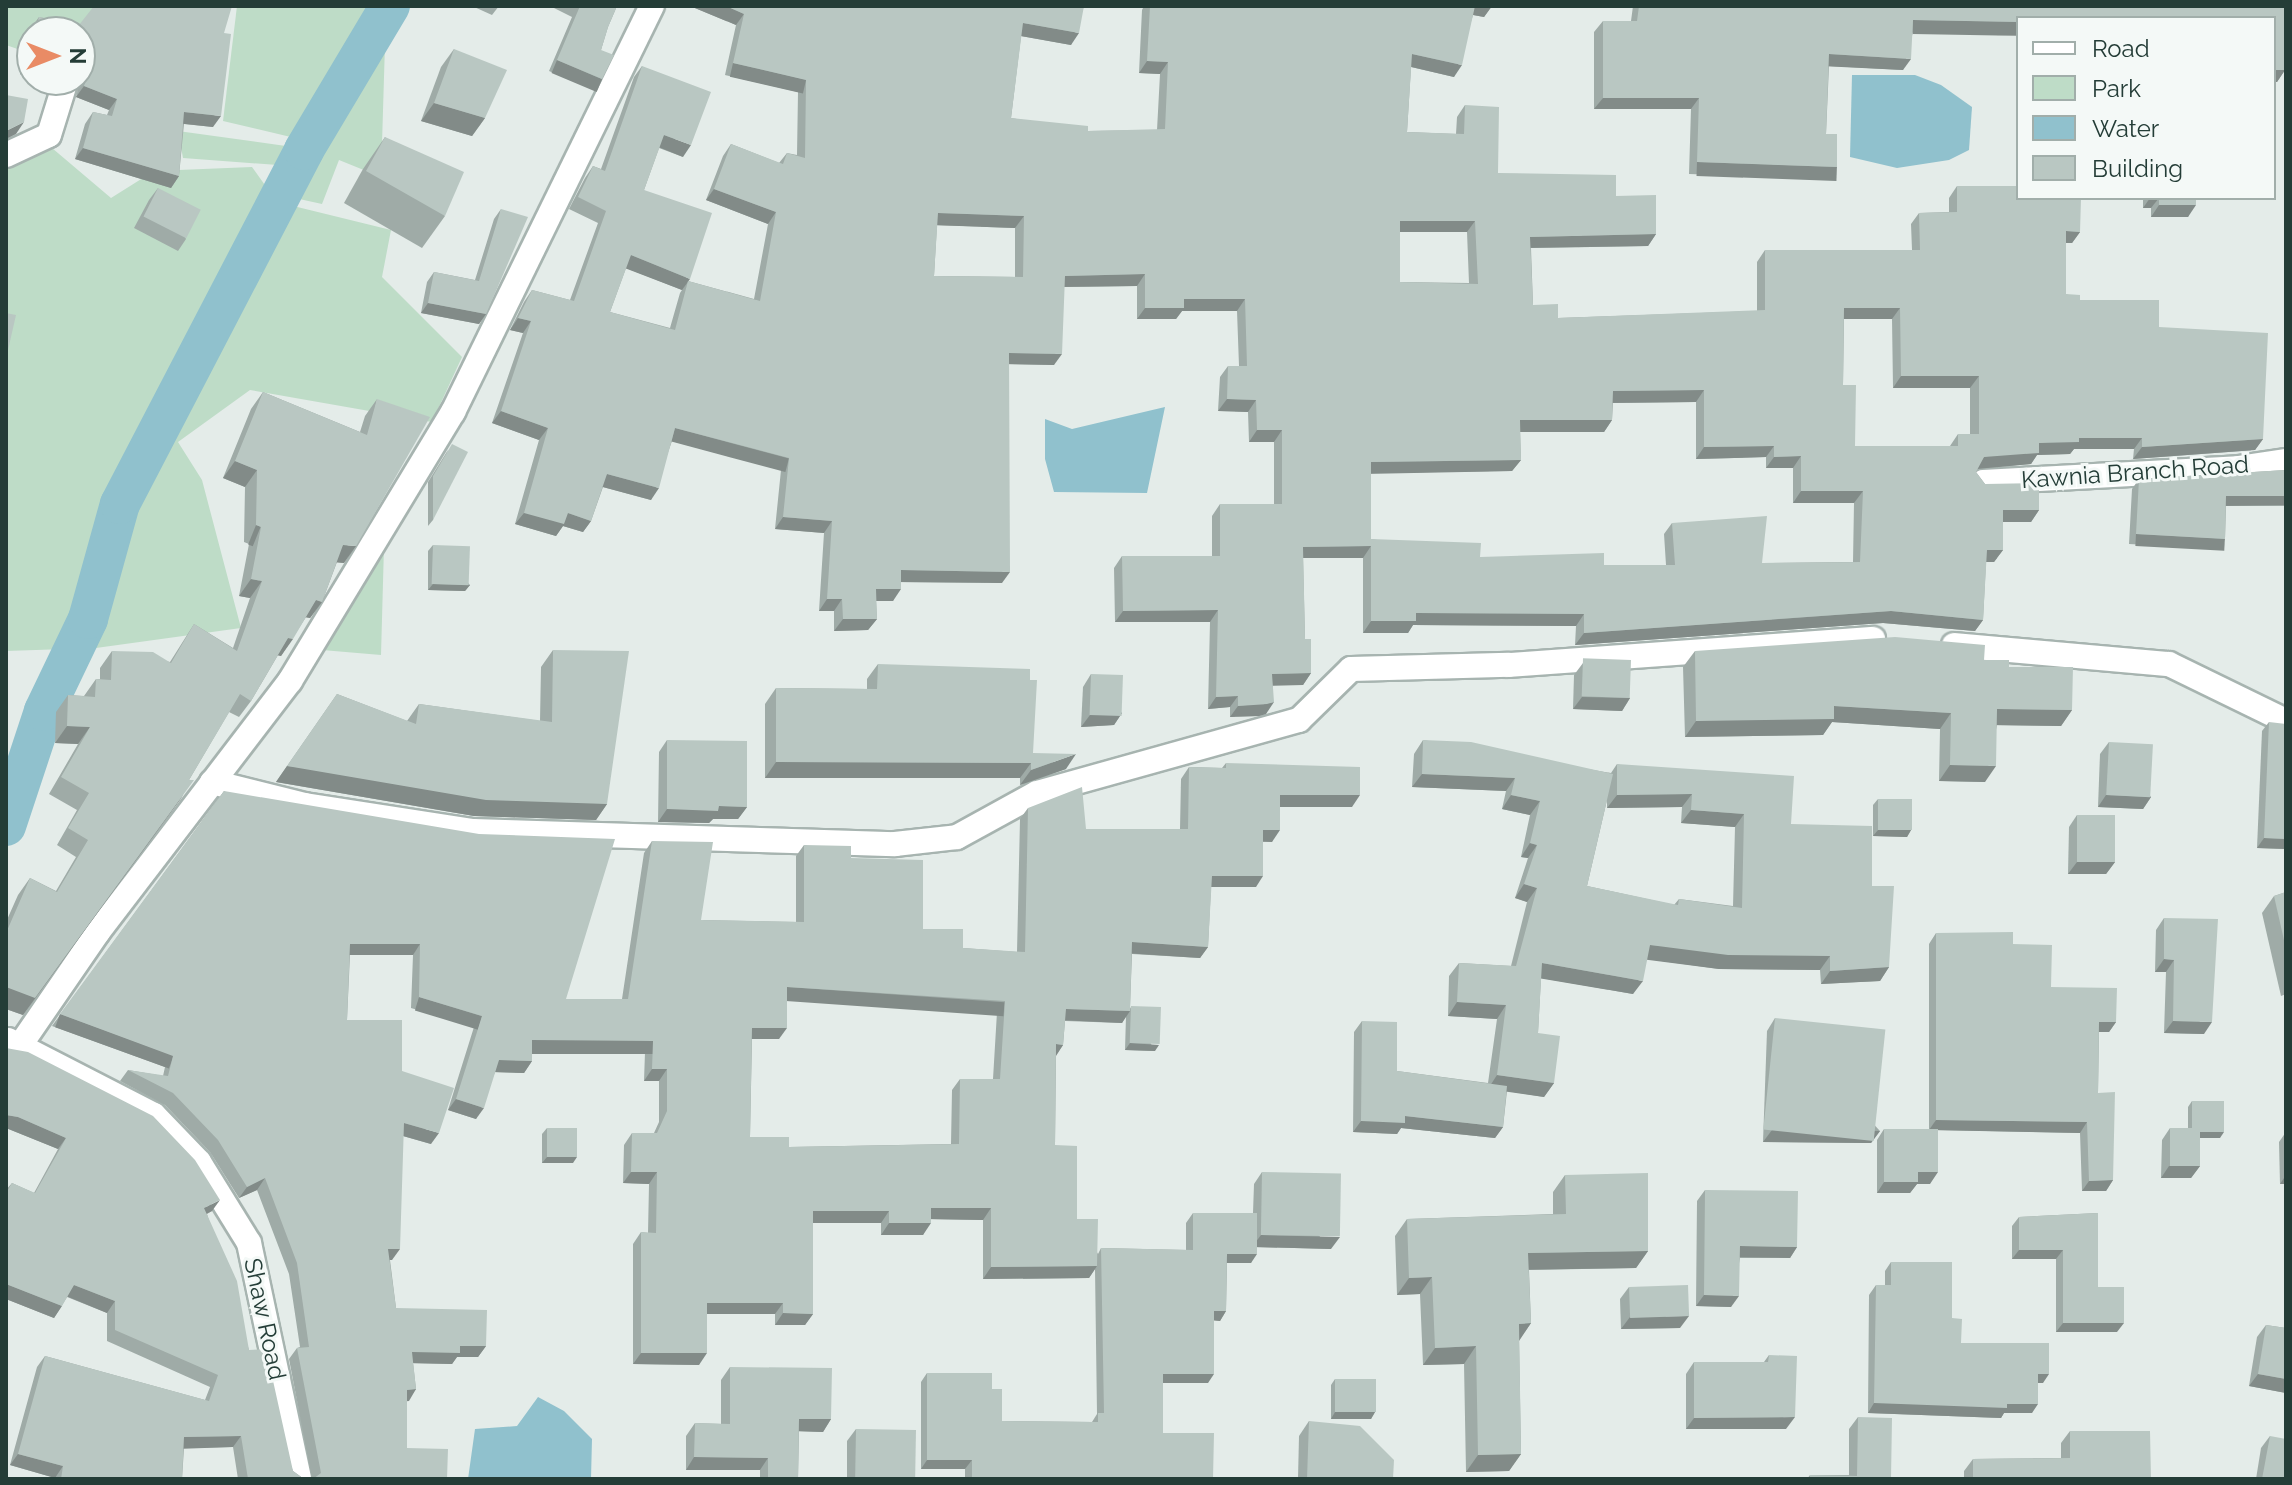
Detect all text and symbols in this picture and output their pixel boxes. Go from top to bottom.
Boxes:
north arrow [16,16,96,96]
legend [2016,16,2276,200]
text: Road [2092,34,2150,63]
text: N [65,48,91,64]
text: Park [2092,74,2141,103]
text: Water [2092,114,2159,143]
text: Building [2092,154,2183,183]
street label: Kawnia Branch Road [2020,450,2250,494]
street label: Shaw Road [238,1255,292,1383]

